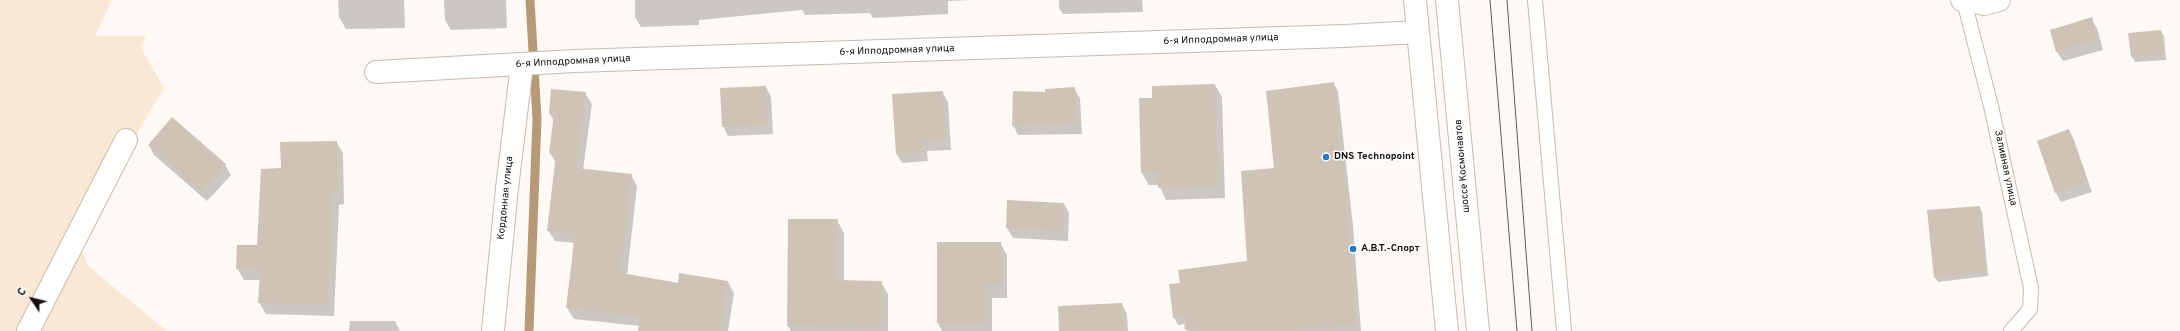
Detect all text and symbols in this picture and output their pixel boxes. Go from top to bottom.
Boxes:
street label: 6-я Ипподромная улица [1163,32,1279,48]
street label: 6-я Ипподромная улица [839,43,955,59]
street label: 6-я Ипподромная улица [515,53,631,71]
street label: шоссе Космонавтов [1453,119,1473,213]
street label: Заливная улица [1991,129,2019,207]
place label: DNS Technopoint [1334,151,1415,163]
marker: DNS Technopoint [1321,152,1331,162]
street label: Кордонная улица [496,156,516,240]
place label: А.В.Т.-Спорт [1361,243,1419,255]
marker: А.В.Т.-Спорт [1348,244,1358,254]
north arrow [12,279,52,319]
text: С [14,285,30,299]

